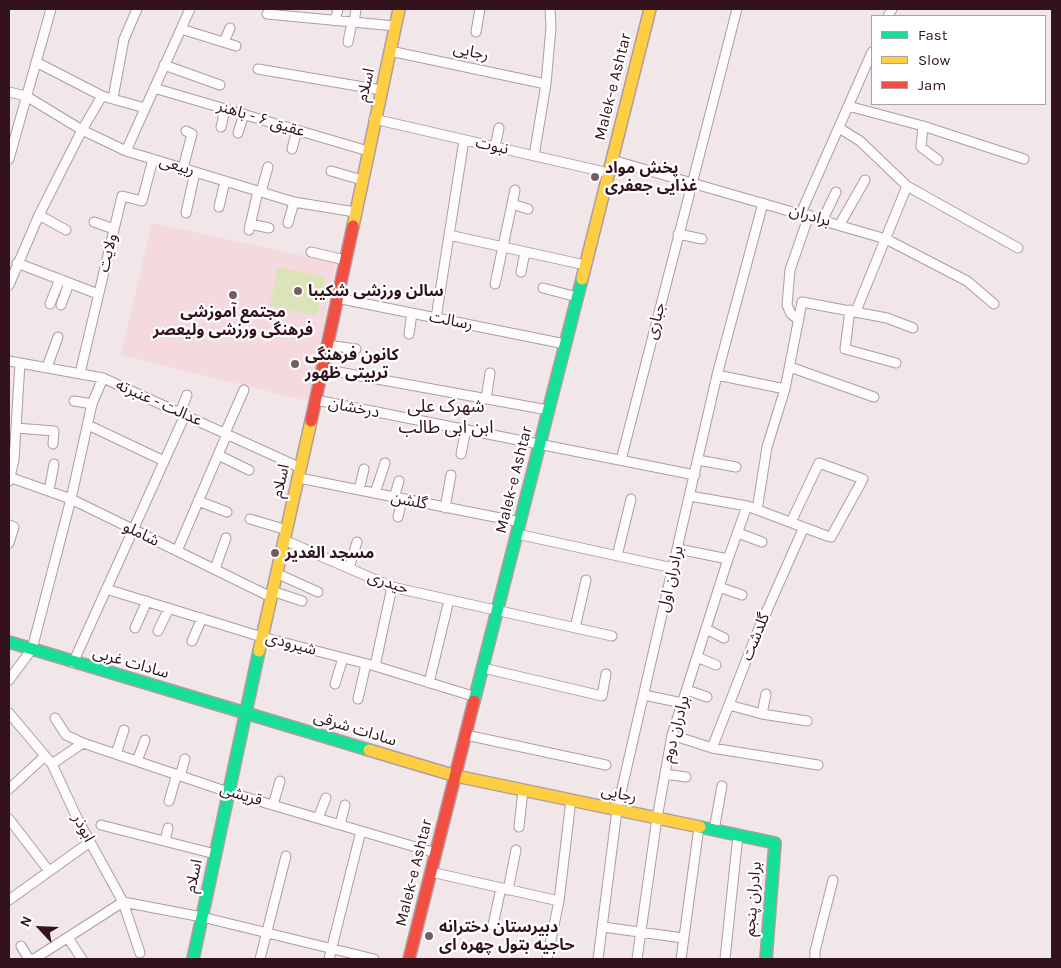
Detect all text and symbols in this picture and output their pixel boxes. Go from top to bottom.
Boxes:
legend [871,15,1046,105]
text: Fast [918,26,947,44]
street label: Malek-e Ashtar [590,32,636,142]
street label: رجایی [451,39,491,65]
text: Slow [918,51,950,69]
street label: اسلام [353,66,379,104]
text: Jam [918,76,946,94]
street label: عقیق ۶ - باهنر [215,97,307,141]
street label: نبوت [474,133,510,159]
street label: ربیعی [157,152,197,180]
place label: پخش مواد غذایی جعفری [605,158,698,196]
marker: پخش مواد غذایی جعفری [589,171,601,183]
street label: برادران [787,201,833,231]
street label: ولایت [94,232,122,274]
place label: سالن ورزشی شکیبا [308,281,444,301]
marker: سالن ورزشی شکیبا [292,285,304,297]
marker: مجتمع آموزشی فرهنگی ورزشی ولیعصر [227,289,239,301]
street label: جباری [642,300,670,342]
place label: مجتمع آموزشی فرهنگی ورزشی ولیعصر [153,302,313,340]
street label: رسالت [427,307,475,335]
place label: کانون فرهنگی تربیتی ظهور [305,345,399,383]
marker: کانون فرهنگی تربیتی ظهور [289,358,301,370]
street label: عدالت - عنبرته [113,375,205,431]
street label: درخشان [327,394,381,422]
district label: شهرک علی ابن ابی طالب [399,396,493,438]
street label: Malek-e Ashtar [491,425,537,535]
street label: اسلام [268,462,294,500]
street label: گلشن [389,488,429,514]
street label: شاملو [120,517,162,551]
place label: مسجد الغدیر [285,543,374,563]
street label: برادران اول [654,544,688,614]
marker: مسجد الغدیر [269,547,281,559]
street label: حیدری [365,567,411,599]
street label: گلدشت [738,610,774,664]
street label: شیرودی [264,628,318,660]
street label: سادات غربی [91,643,171,683]
street label: برادران دوم [658,694,694,764]
street label: سادات شرقی [311,707,399,751]
street label: قریشی [218,780,264,810]
street label: رجایی [599,781,639,807]
street label: ابوذر [68,811,98,845]
street label: Malek-e Ashtar [391,818,437,928]
street label: اسلام [181,858,207,894]
street label: برادران پنجم [740,861,766,937]
north arrow [15,903,65,953]
text: N [16,913,36,930]
place label: دبیرستان دخترانه حاجیه بتول چهره ای [439,917,574,955]
marker: دبیرستان دخترانه حاجیه بتول چهره ای [423,930,435,942]

